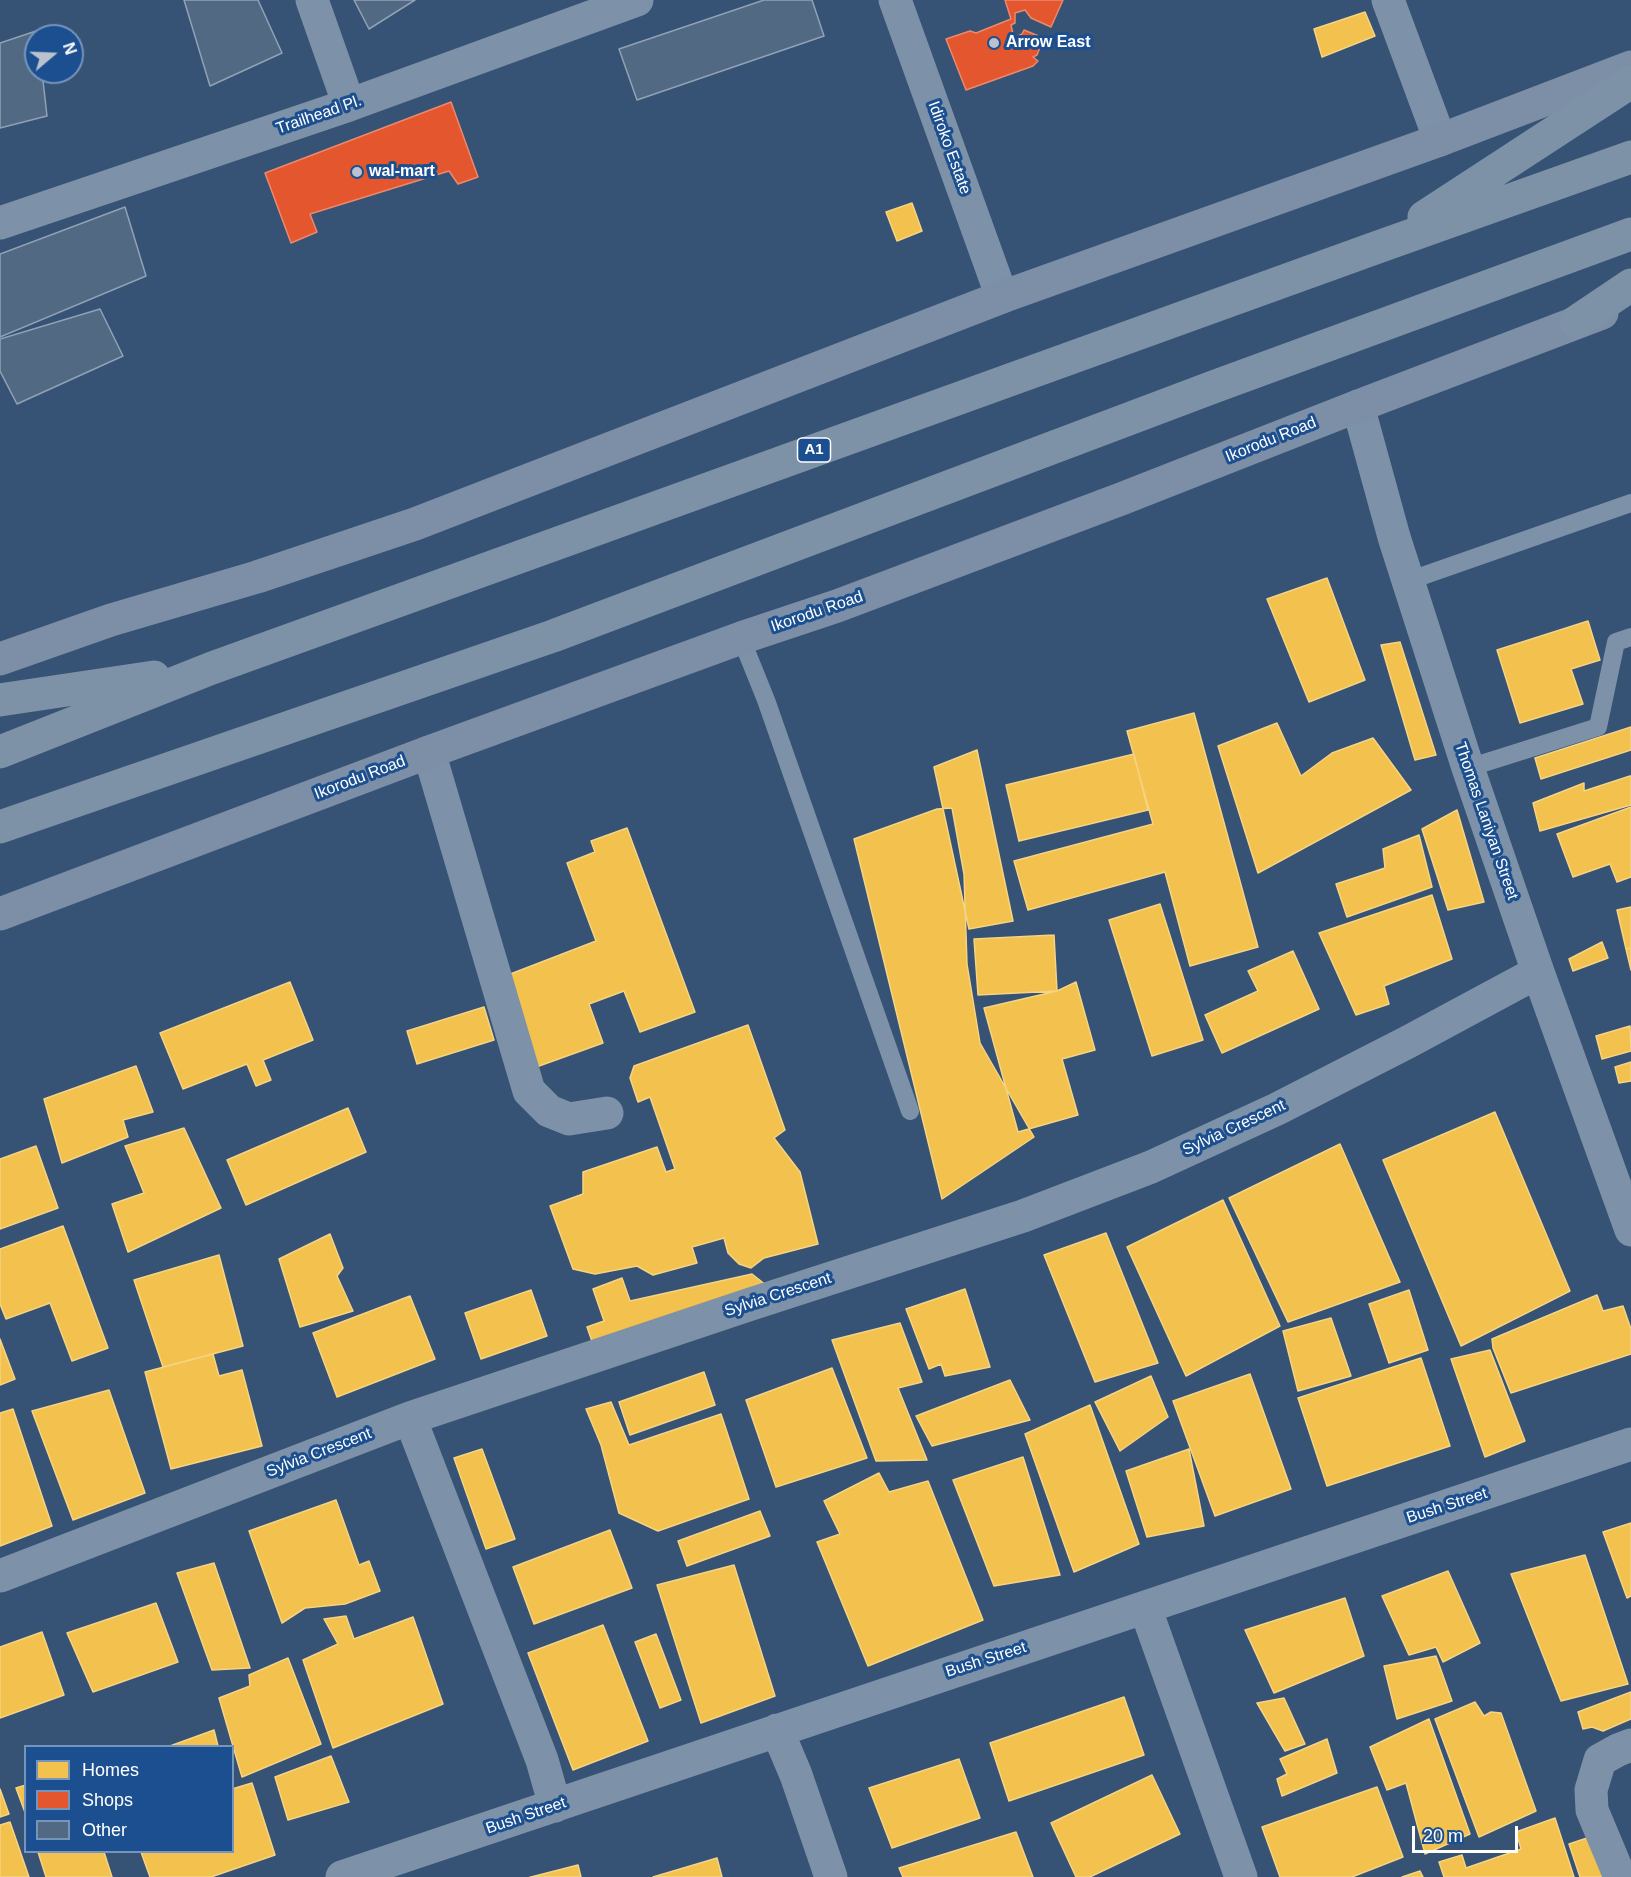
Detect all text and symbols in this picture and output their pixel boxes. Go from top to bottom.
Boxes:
north arrow [24,24,84,84]
place label: Arrow East [1006,33,1090,53]
marker: Arrow East [987,36,1001,50]
text: N [60,40,80,57]
street label: Trailhead Pl. [274,91,364,139]
street label: Idiroko Estate [923,99,975,197]
place label: wal-mart [369,162,435,182]
marker: wal-mart [350,165,364,179]
street label: Ikorodu Road [1223,413,1319,467]
road number: A1 [798,438,830,462]
street label: Ikorodu Road [768,587,866,637]
street label: Thomas Laniyan Street [1450,740,1522,902]
street label: Ikorodu Road [312,752,408,804]
street label: Sylvia Crescent [1180,1096,1288,1160]
street label: Sylvia Crescent [722,1269,834,1321]
street label: Sylvia Crescent [264,1424,374,1482]
street label: Bush Street [1404,1484,1490,1528]
street label: Bush Street [943,1638,1029,1682]
legend [24,1745,234,1853]
text: Homes [82,1760,139,1780]
text: Shops [82,1790,133,1810]
street label: Bush Street [483,1793,569,1839]
scale bar [1415,1814,1522,1852]
text: Other [82,1820,127,1840]
text: 20 m [1423,1826,1463,1846]

